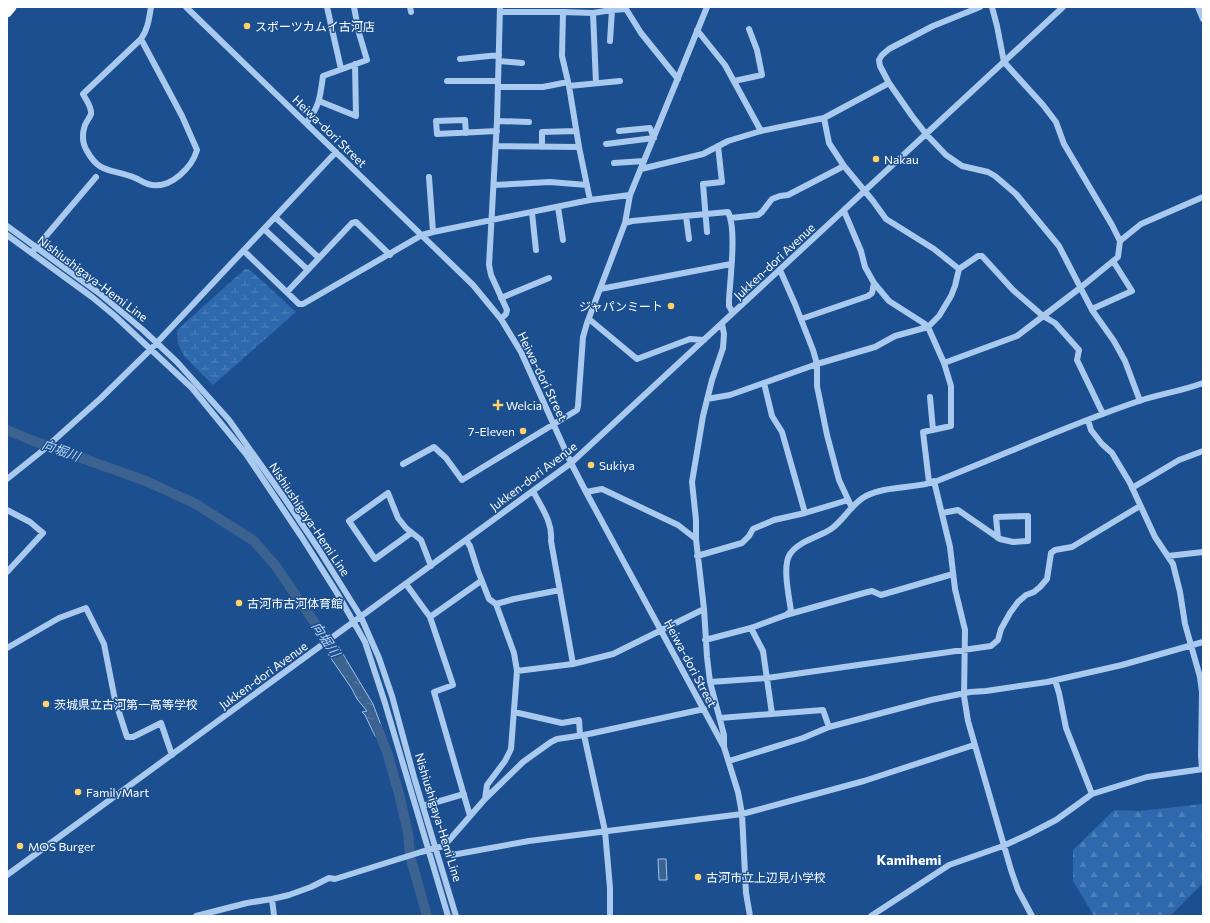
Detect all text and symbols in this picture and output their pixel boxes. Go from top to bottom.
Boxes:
place label: スポーツカムイ古河店 [255,19,375,33]
marker: スポーツカムイ古河店 [242,21,252,31]
street label: Heiwa-dori Street [290,92,370,170]
place label: Nakau [884,152,919,166]
marker: Nakau [871,154,881,164]
street label: Jukken-dori Avenue [731,220,818,303]
street label: Nishiushigaya-Hemi Line [35,232,151,324]
place label: ジャパンミート [579,299,663,313]
marker: ジャパンミート [666,301,676,311]
street label: Heiwa-dori Street [515,329,571,423]
place label: Welcia [506,398,542,412]
marker: Welcia [493,400,503,410]
place label: 7-Eleven [468,424,515,438]
marker: 7-Eleven [518,426,528,436]
water label: 向堀川 [40,436,84,465]
street label: Jukken-dori Avenue [487,439,580,514]
place label: Sukiya [599,458,635,472]
street label: Nishiushigaya-Hemi Line [267,460,353,578]
marker: Sukiya [586,460,596,470]
place label: 古河市古河体育館 [247,596,343,610]
marker: 古河市古河体育館 [234,598,244,608]
street label: Heiwa-dori Street [662,617,720,709]
water label: 向堀川 [308,618,345,661]
street label: Jukken-dori Avenue [216,638,310,712]
place label: 茨城県立古河第一高等学校 [54,697,198,711]
marker: 茨城県立古河第一高等学校 [41,699,51,709]
street label: Nishiushigaya-Hemi Line [413,751,465,883]
place label: FamilyMart [86,785,149,799]
marker: FamilyMart [73,787,83,797]
place label: MOS Burger [28,839,95,853]
marker: MOS Burger [15,841,25,851]
district label: Kamihemi [877,851,942,868]
place label: 古河市立上辺見小学校 [706,870,826,884]
marker: 古河市立上辺見小学校 [693,872,703,882]

